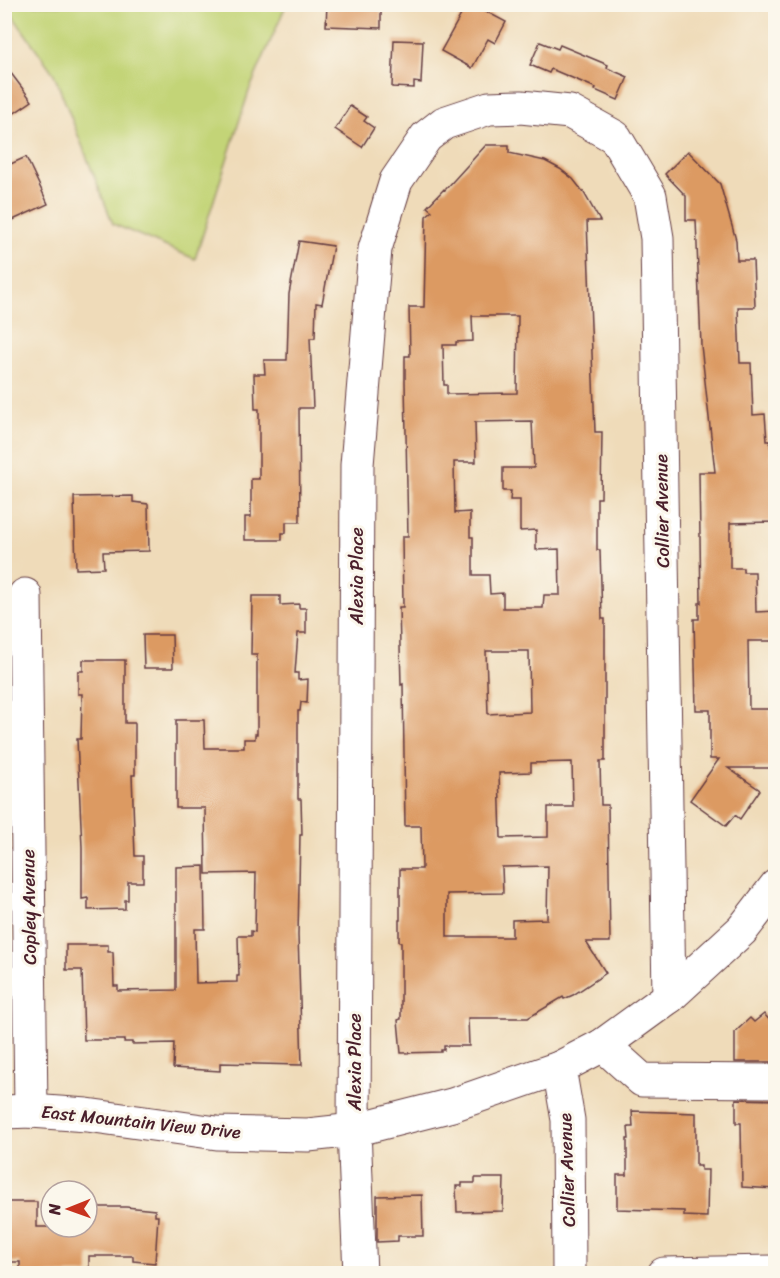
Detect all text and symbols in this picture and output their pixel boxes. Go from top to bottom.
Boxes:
street label: Collier Avenue [645,454,679,568]
street label: Alexia Place [341,527,373,626]
street label: Copley Avenue [12,849,46,965]
street label: Alexia Place [339,1013,371,1112]
street label: East Mountain View Drive [40,1096,243,1148]
street label: Collier Avenue [549,1112,585,1227]
north arrow [39,1179,99,1239]
text: N [40,1203,69,1216]

